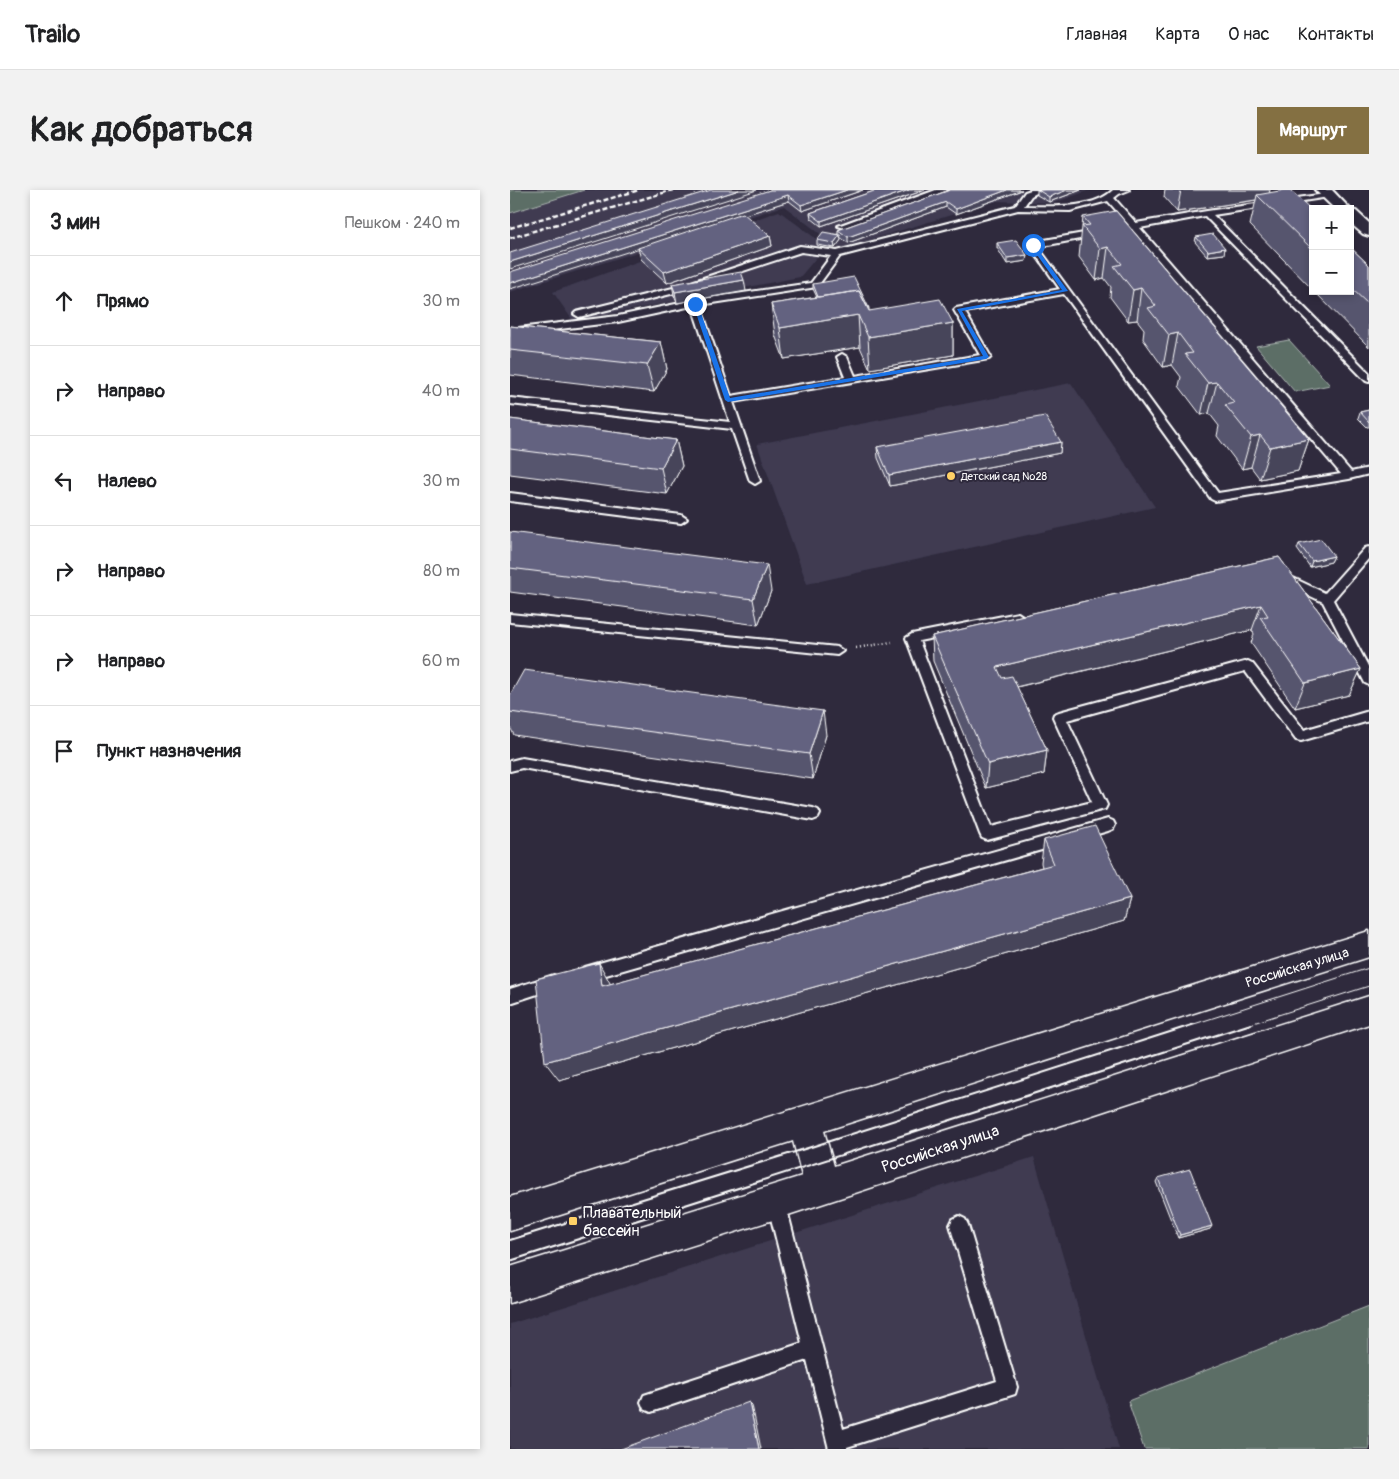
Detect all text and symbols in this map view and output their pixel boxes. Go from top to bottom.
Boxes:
text: Trailo [25,20,80,49]
text: Главная [1066,23,1127,46]
text: Карта [1155,23,1200,46]
text: О нас [1228,23,1270,46]
text: Контакты [1298,23,1374,46]
button: Маршрут [1257,107,1369,154]
text: Как добраться [30,108,253,152]
map controls [1309,205,1354,295]
button: + [1309,205,1354,250]
text: 3 мин [50,209,100,236]
text: Пешком · 240 m [345,213,460,233]
route start [1022,234,1045,257]
button: − [1309,250,1354,295]
icon: ahead [50,287,78,315]
text: Прямо [97,289,149,313]
text: 30 m [422,291,460,311]
route end [684,293,707,316]
icon: right [50,377,78,405]
text: Направо [97,379,165,403]
text: 40 m [422,381,460,401]
icon: left [50,467,78,495]
text: Налево [97,469,157,493]
marker: Детский сад №28 [945,470,957,482]
place label: Детский сад №28 [960,470,1048,483]
text: 30 m [422,471,460,491]
icon: right [50,557,78,585]
text: Направо [97,559,165,583]
text: 80 m [423,561,460,581]
icon: right [50,647,78,675]
text: Направо [97,649,165,673]
text: 60 m [422,651,460,671]
icon: arrive [50,737,78,765]
text: Пункт назначения [97,739,241,763]
street label: Российская улица [1244,944,1351,991]
street label: Российская улица [879,1121,1002,1177]
place label: Плавательный бассейн [583,1203,681,1241]
marker: Плавательный бассейн [567,1215,579,1227]

